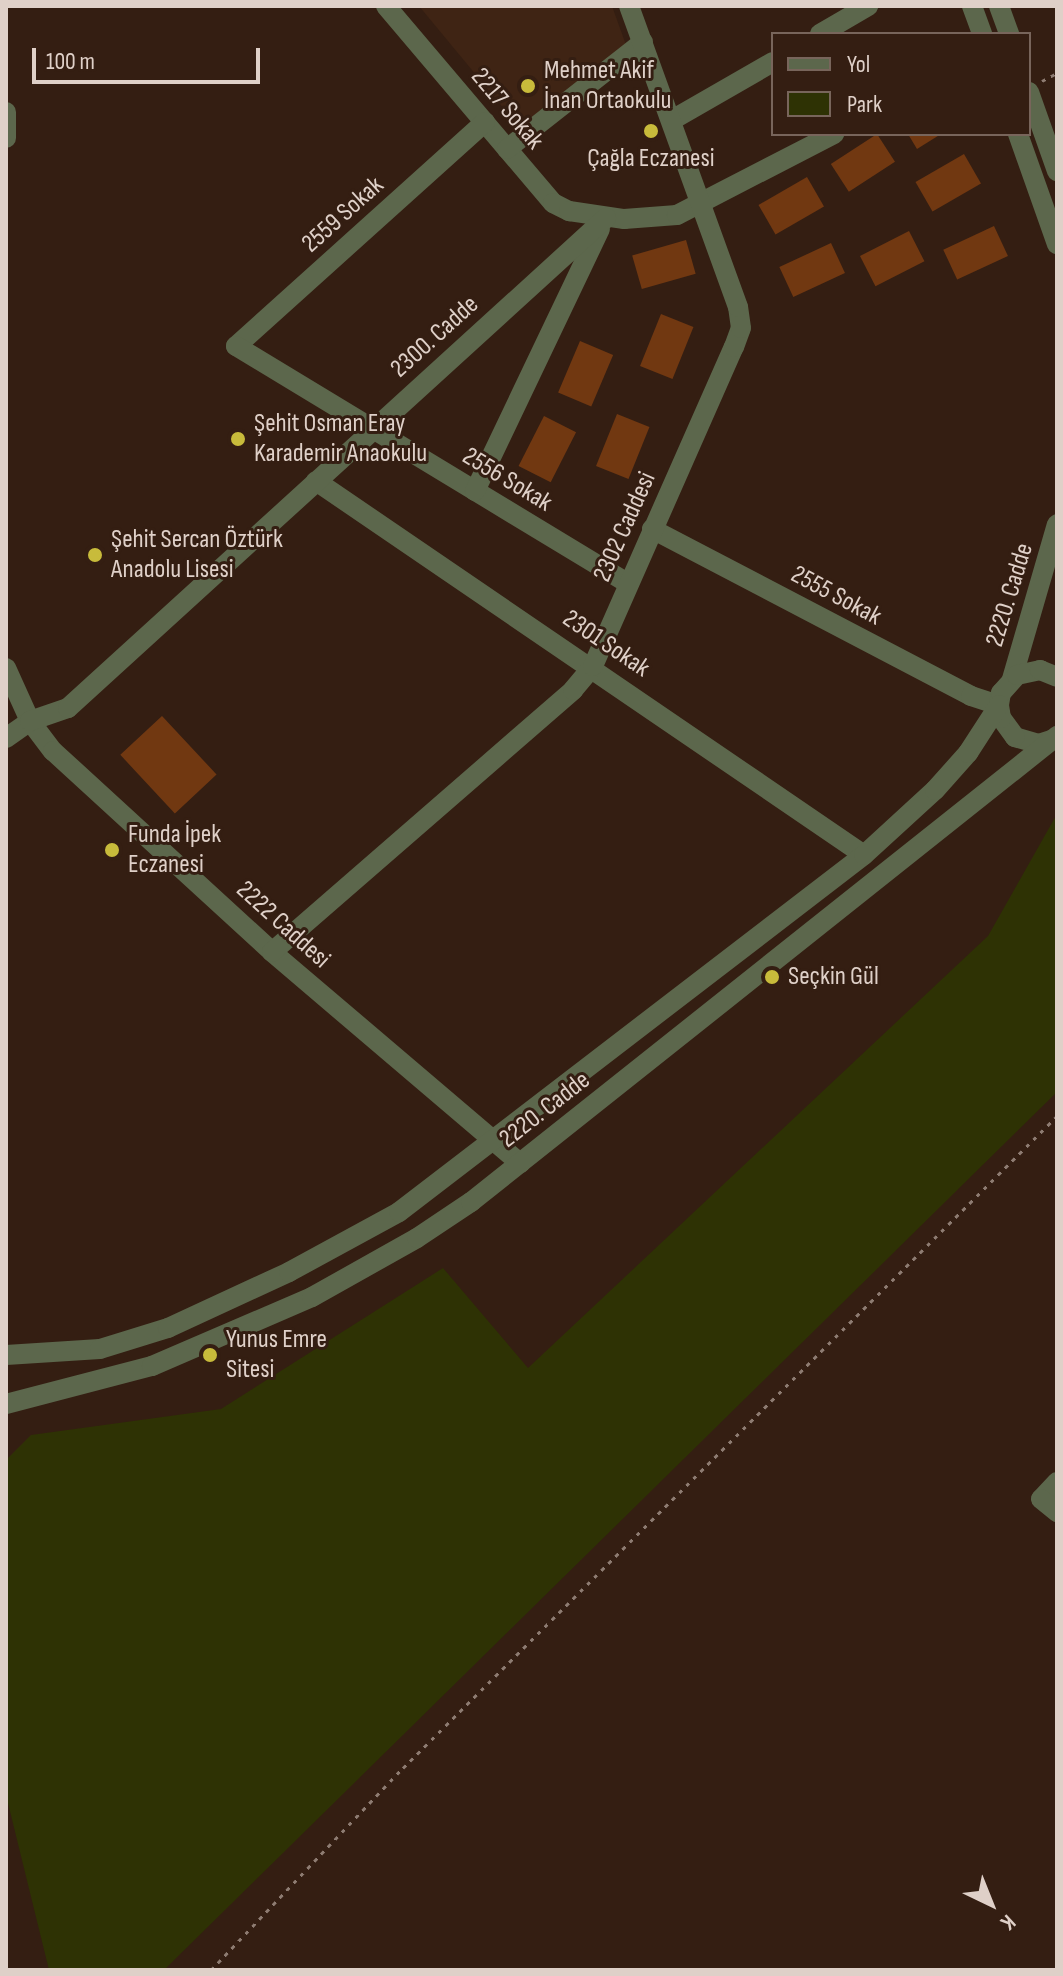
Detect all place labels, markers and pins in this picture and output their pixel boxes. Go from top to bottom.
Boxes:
place label: Mehmet Akif İnan Ortaokulu [544,55,671,116]
marker: Mehmet Akif İnan Ortaokulu [519,77,537,95]
marker: Çağla Eczanesi [642,122,660,140]
place label: Çağla Eczanesi [587,143,715,175]
place label: Şehit Osman Eray Karademir Anaokulu [254,408,427,470]
marker: Şehit Osman Eray Karademir Anaokulu [229,430,247,448]
place label: Şehit Sercan Öztürk Anadolu Lisesi [111,524,283,586]
marker: Şehit Sercan Öztürk Anadolu Lisesi [86,546,104,564]
place label: Funda İpek Eczanesi [128,819,221,880]
marker: Funda İpek Eczanesi [103,841,121,859]
place label: Seçkin Gül [788,961,879,993]
marker: Seçkin Gül [763,968,781,986]
place label: Yunus Emre Sitesi [226,1324,327,1386]
marker: Yunus Emre Sitesi [201,1346,219,1364]

